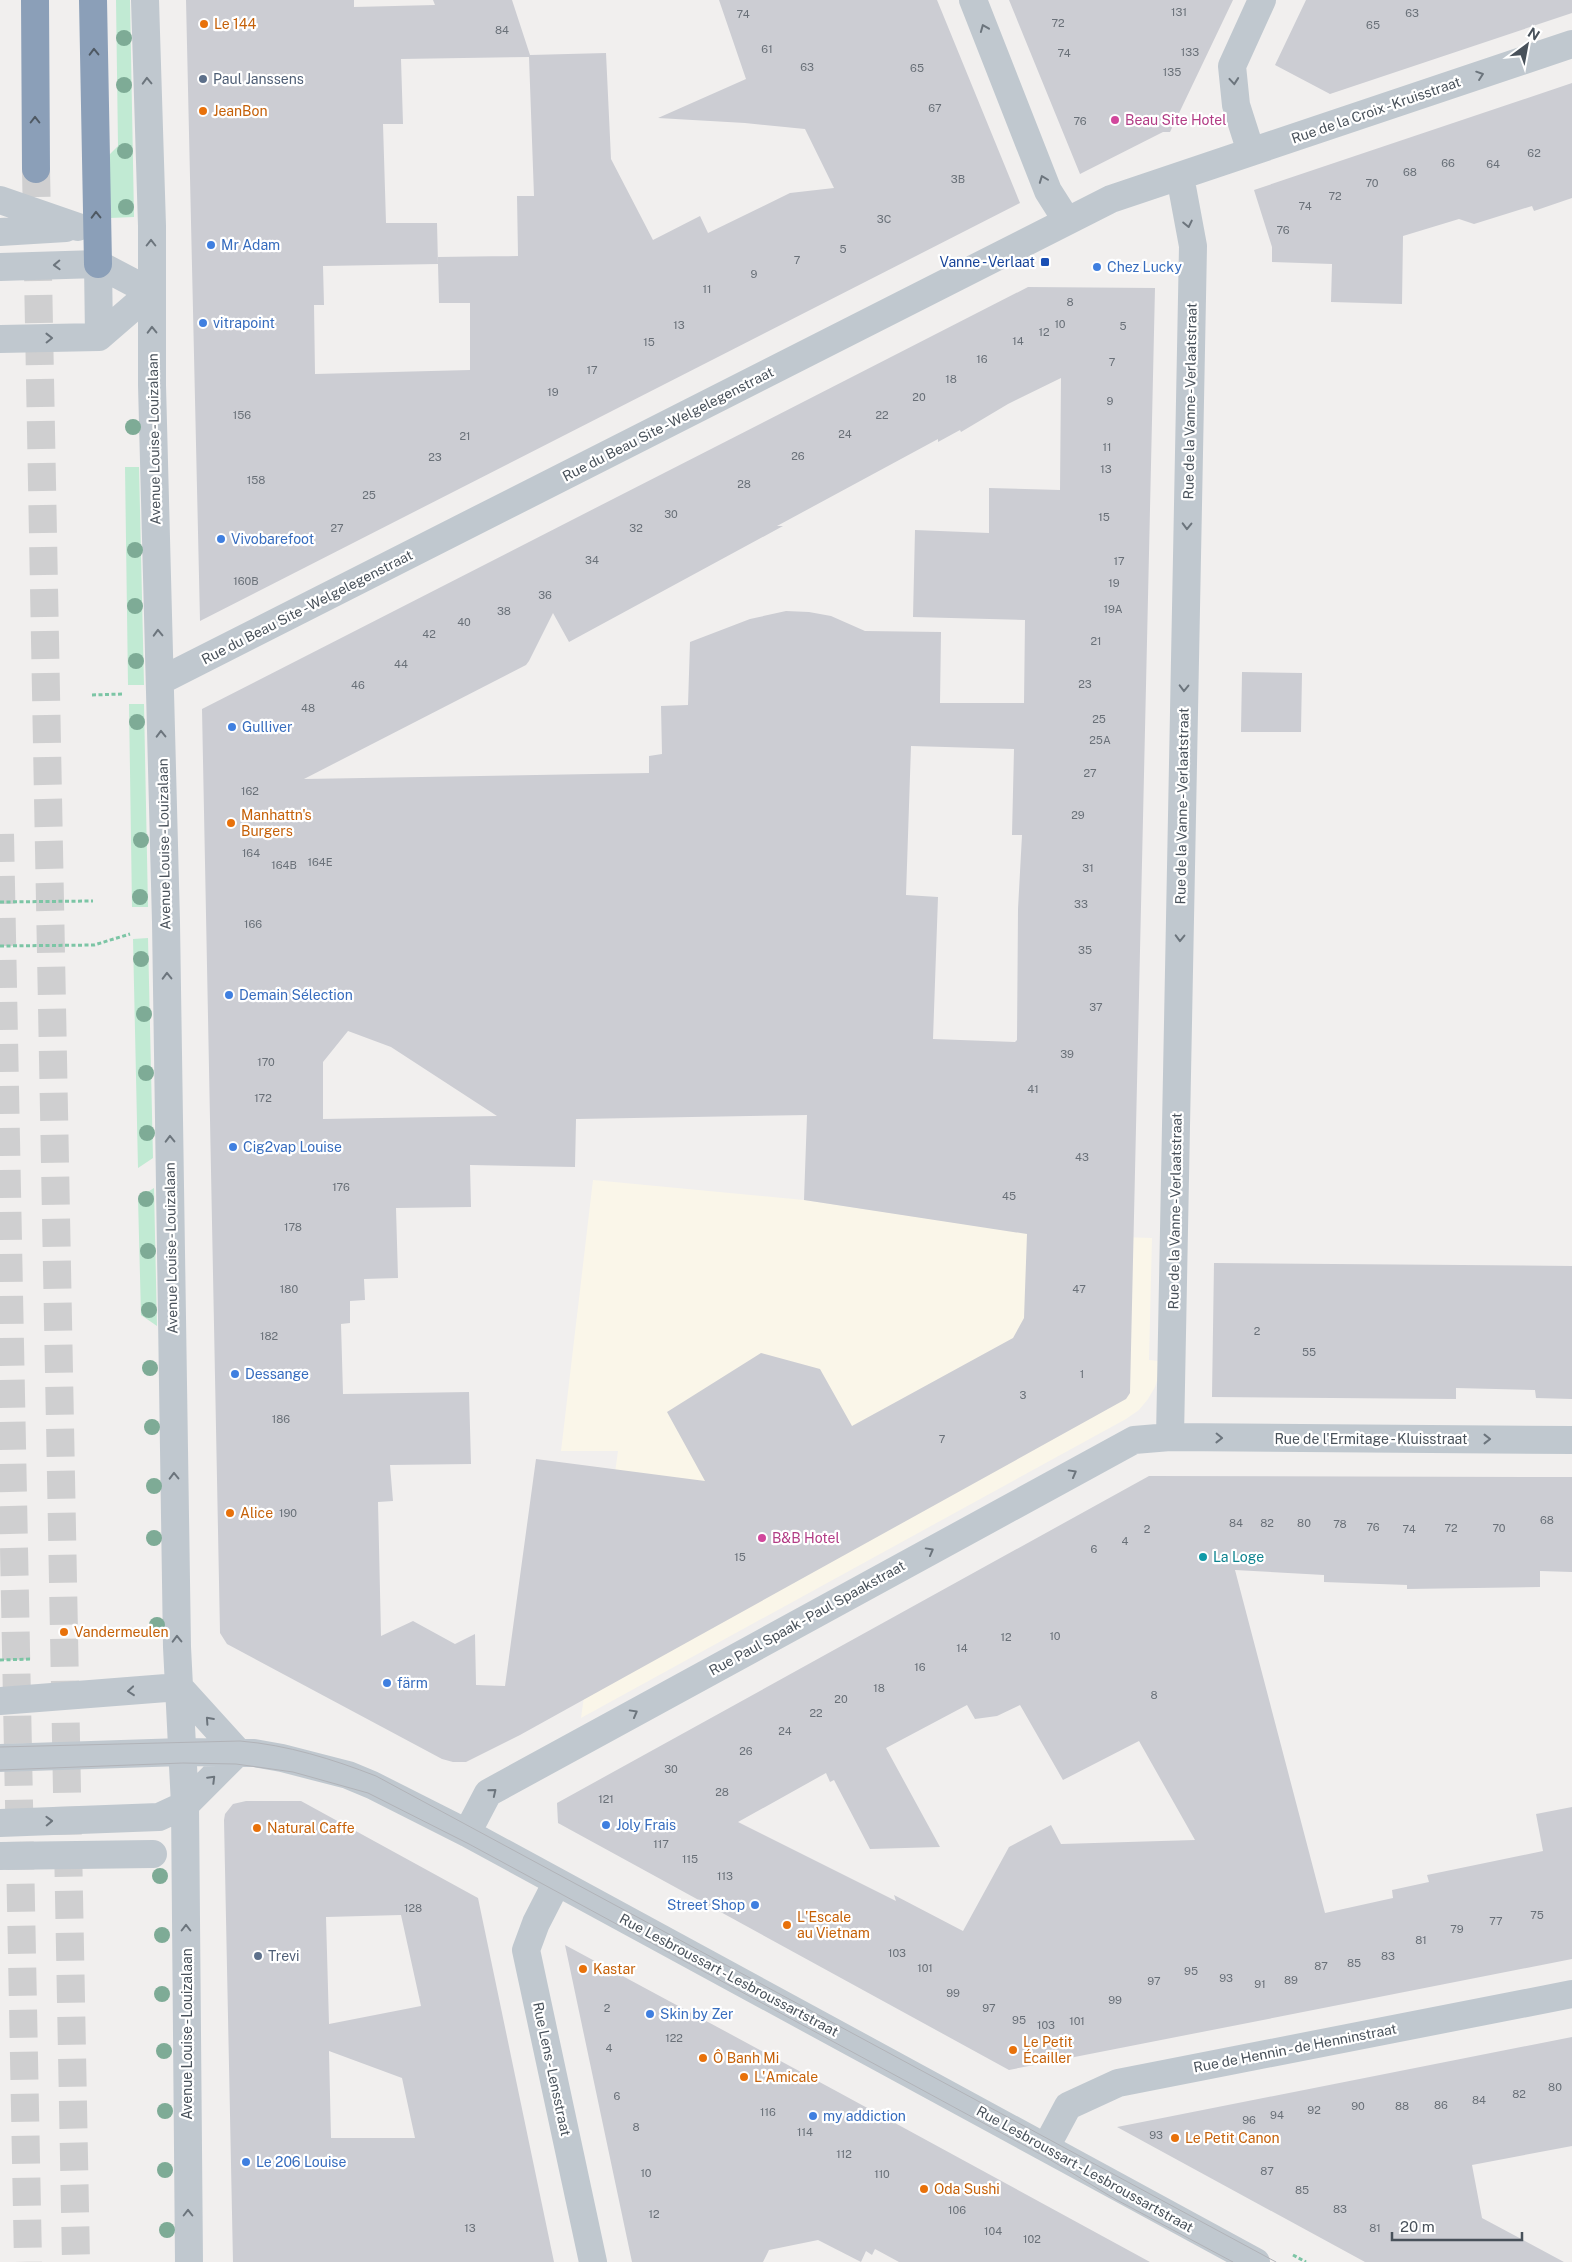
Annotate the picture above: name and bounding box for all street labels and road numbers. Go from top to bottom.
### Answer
street label: Rue de la Croix - Kruisstraat [1289,73,1463,147]
street label: Rue de la Vanne - Verlaatstraat [1180,303,1200,499]
street label: Avenue Louise - Louizalaan [145,353,163,525]
street label: Rue du Beau Site - Welgelegenstraat [560,364,776,484]
street label: Rue du Beau Site - Welgelegenstraat [199,547,415,667]
street label: Rue de la Vanne - Verlaatstraat [1172,708,1192,904]
street label: Avenue Louise - Louizalaan [155,758,173,930]
street label: Rue de la Vanne - Verlaatstraat [1165,1113,1185,1309]
street label: Avenue Louise - Louizalaan [162,1162,180,1334]
street label: Rue de l'Ermitage - Kluisstraat [1275,1431,1467,1447]
street label: Rue Paul Spaak - Paul Spaakstraat [706,1557,908,1679]
street label: Rue Lesbroussart - Lesbroussartstraat [617,1910,841,2040]
street label: Avenue Louise - Louizalaan [179,1948,195,2120]
street label: Rue Lens - Lensstraat [530,2000,574,2138]
street label: Rue de Hennin - de Henninstraat [1192,2020,1398,2076]
street label: Rue Lesbroussart - Lesbroussartstraat [974,2103,1196,2235]

